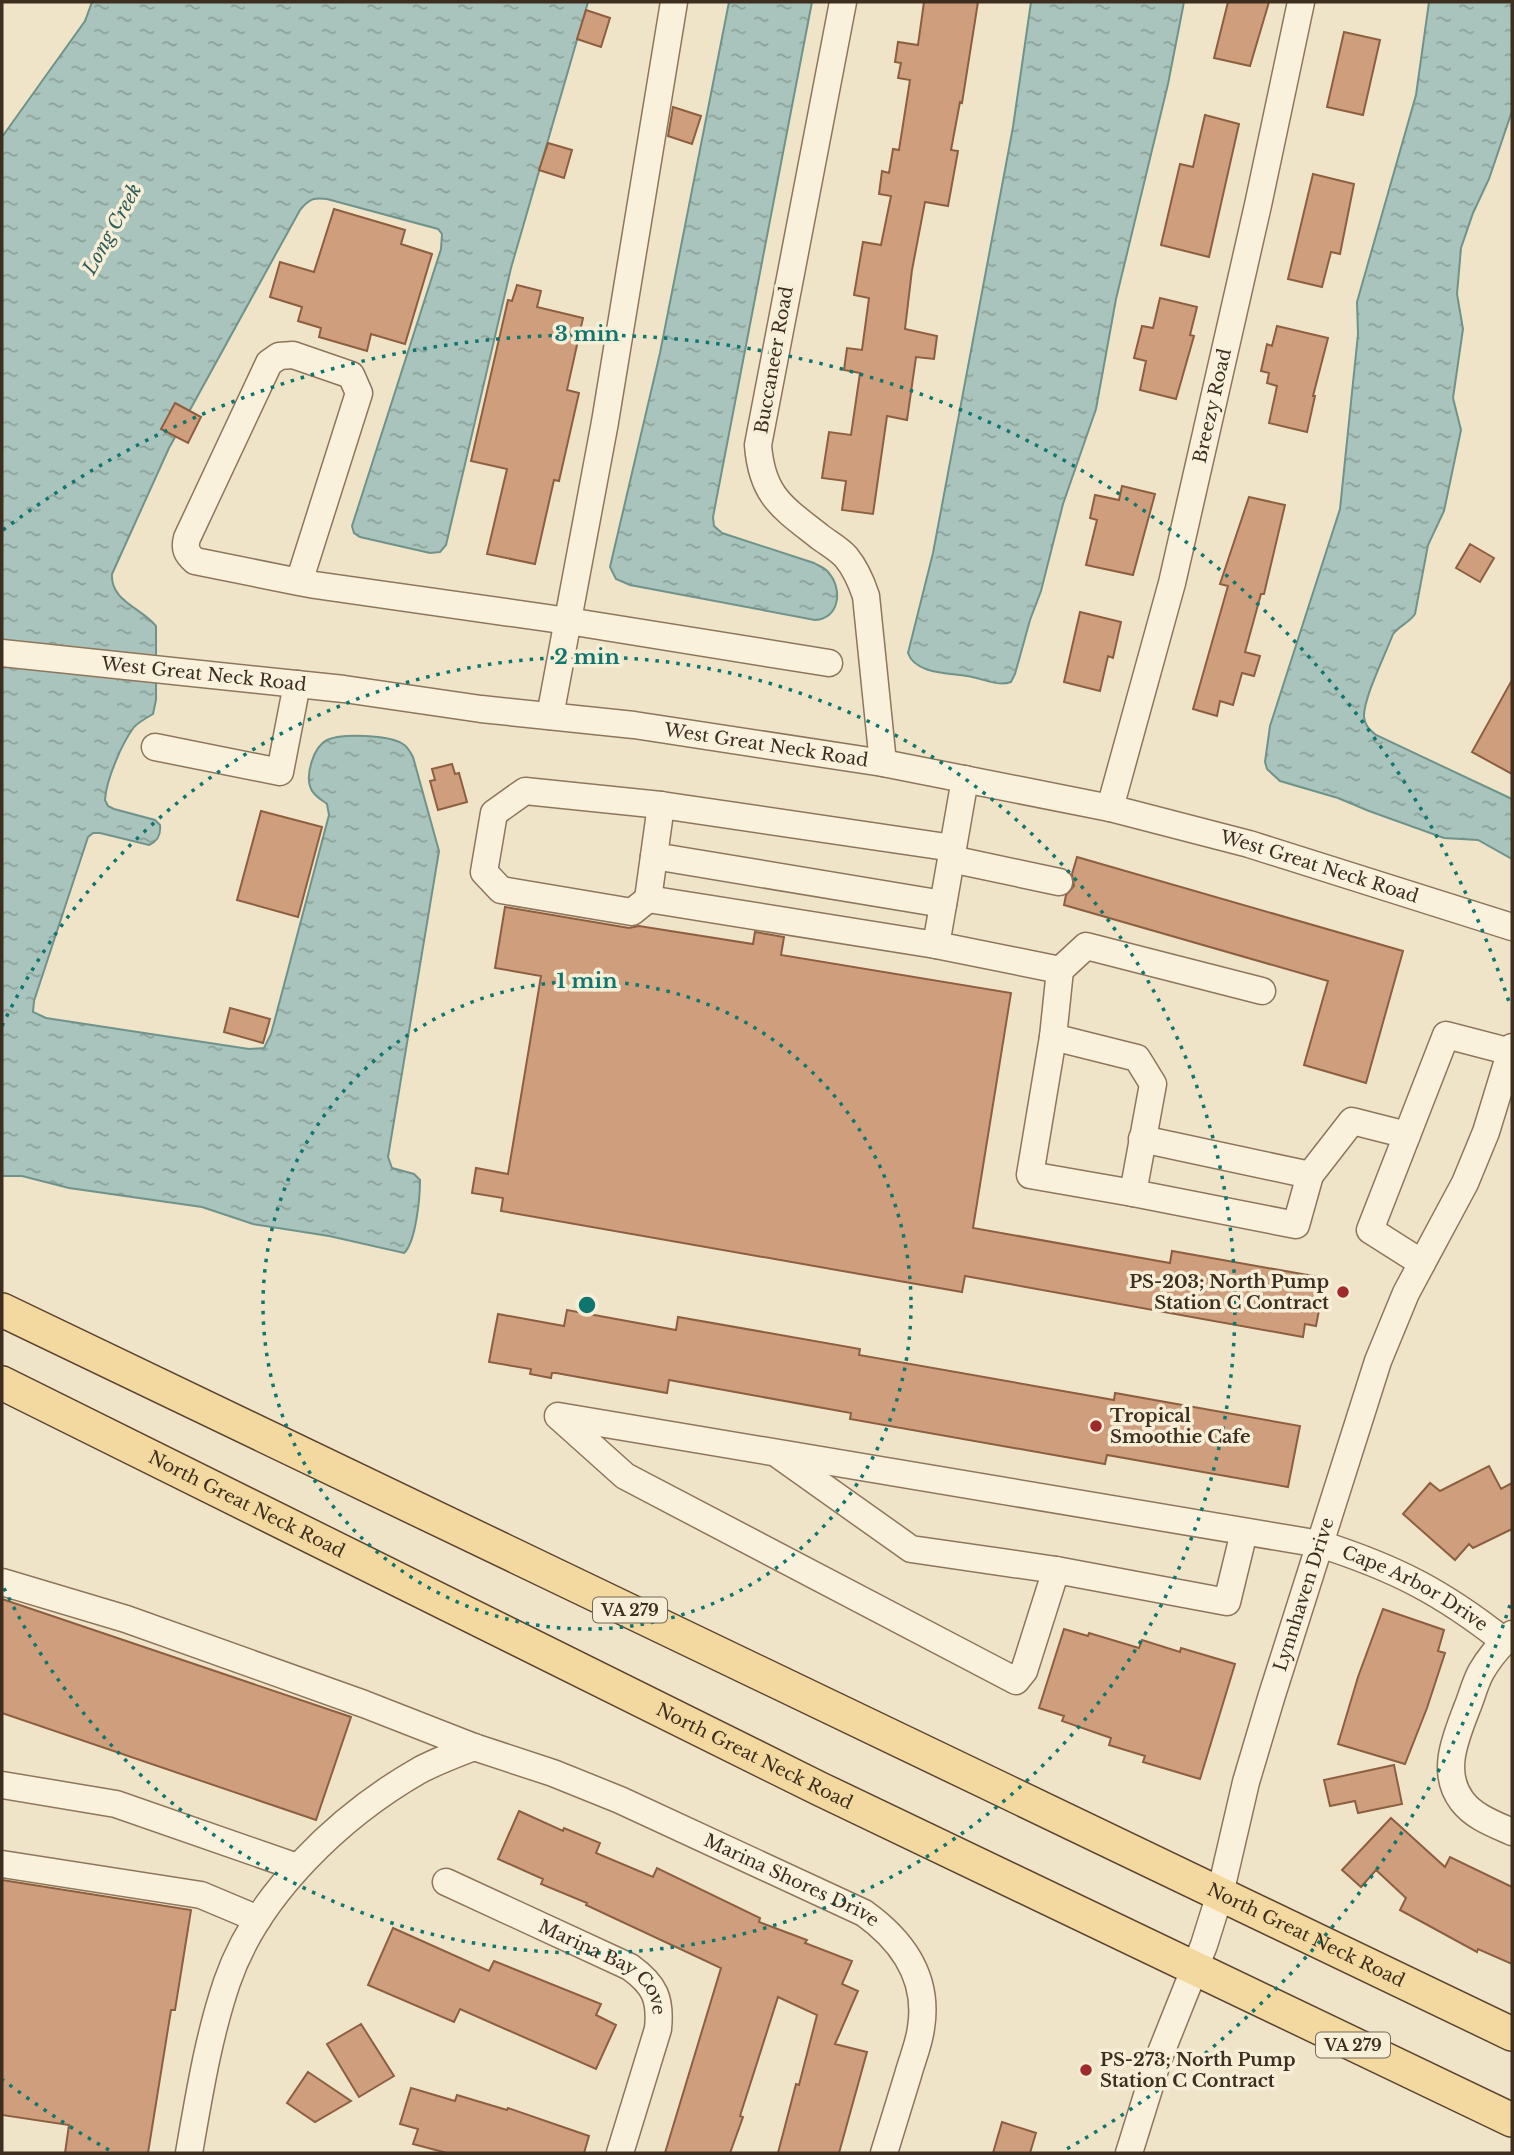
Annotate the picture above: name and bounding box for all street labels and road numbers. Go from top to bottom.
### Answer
street label: Buccaneer Road [750,285,798,435]
street label: Breezy Road [1189,346,1236,465]
street label: West Great Neck Road [99,652,308,696]
street label: West Great Neck Road [662,719,870,772]
street label: West Great Neck Road [1217,826,1421,908]
street label: North Great Neck Road [145,1446,348,1562]
street label: Lynnhaven Drive [1269,1515,1339,1674]
street label: Cape Arbor Drive [1339,1541,1492,1636]
road number: VA 279 [593,1598,667,1622]
street label: North Great Neck Road [653,1698,856,1814]
street label: Marina Shores Drive [701,1829,884,1931]
street label: North Great Neck Road [1204,1878,1408,1992]
street label: Marina Bay Cove [535,1915,670,2016]
road number: VA 279 [1316,2033,1390,2058]

